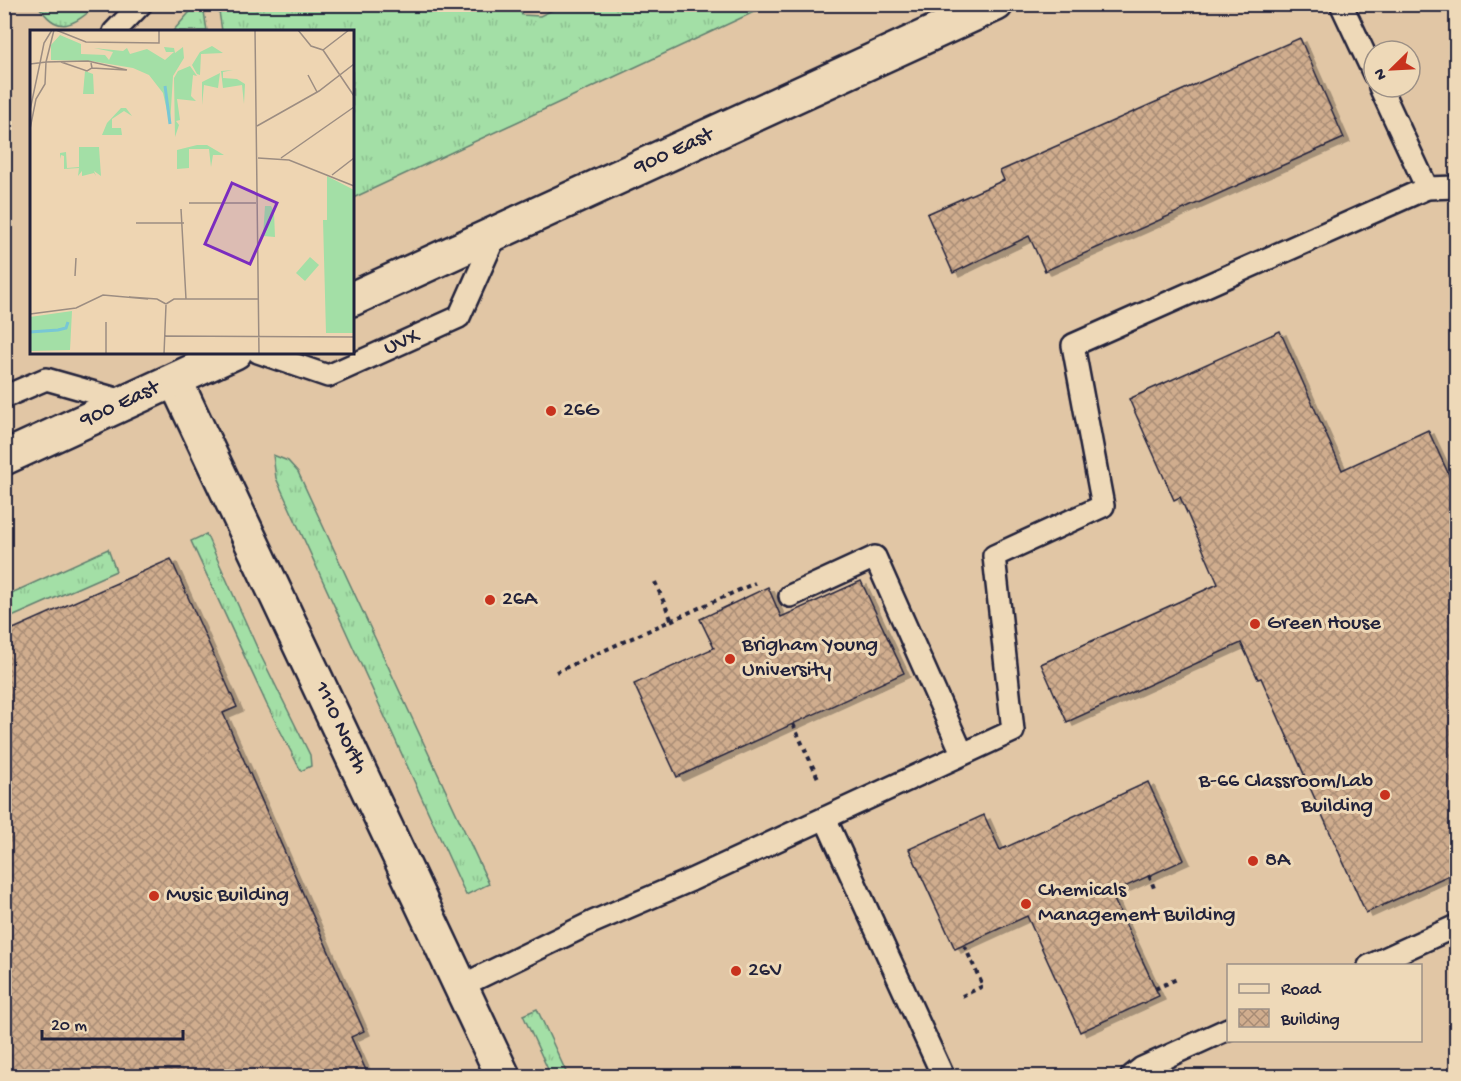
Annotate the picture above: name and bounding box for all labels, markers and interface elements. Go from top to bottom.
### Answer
inset map [30,30,354,354]
north arrow [1362,39,1422,99]
text: N [1370,65,1392,82]
street label: 900 East [629,122,719,182]
street label: UVX [380,323,425,362]
street label: 900 East [75,375,165,435]
place label: 26G [563,398,600,424]
marker: 26G [544,404,558,418]
place label: 26A [502,587,538,613]
marker: 26A [483,593,497,607]
place label: Green House [1267,611,1381,637]
marker: Green House [1248,617,1262,631]
place label: Brigham Young University [741,633,878,684]
marker: Brigham Young University [723,652,737,666]
street label: 1110 North [307,677,373,778]
place label: B-66 Classroom/Lab Building [1198,769,1373,820]
marker: B-66 Classroom/Lab Building [1378,788,1392,802]
place label: 8A [1265,848,1291,874]
marker: 8A [1246,854,1260,868]
place label: Chemicals Management Building [1038,878,1235,929]
place label: Music Building [166,883,289,909]
marker: Music Building [147,889,161,903]
marker: Chemicals Management Building [1019,897,1033,911]
place label: 26V [748,958,782,984]
marker: 26V [729,964,743,978]
legend [1227,964,1422,1042]
text: Road [1281,980,1322,1001]
scale bar [42,1003,183,1041]
text: Building [1280,1010,1340,1031]
text: 20 m [51,1016,87,1037]

